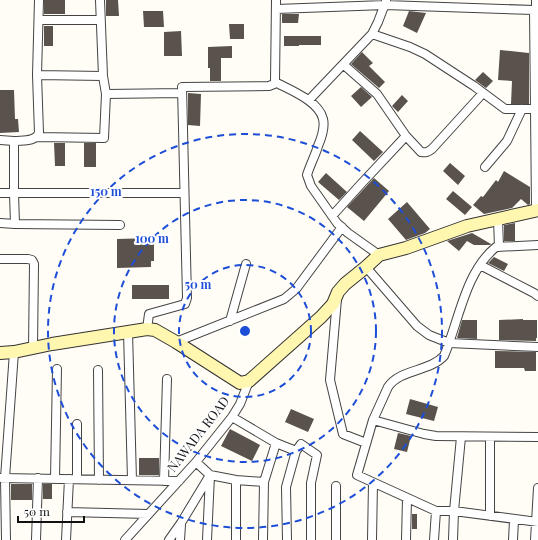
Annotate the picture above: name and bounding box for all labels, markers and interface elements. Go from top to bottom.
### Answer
text: 150 m [90,183,122,199]
text: 100 m [135,230,169,246]
text: 50 m [185,276,212,292]
centre of rings [238,324,252,338]
street label: NAWADA ROAD [163,392,232,475]
scale bar [18,498,84,524]
text: 50 m [24,503,50,519]

